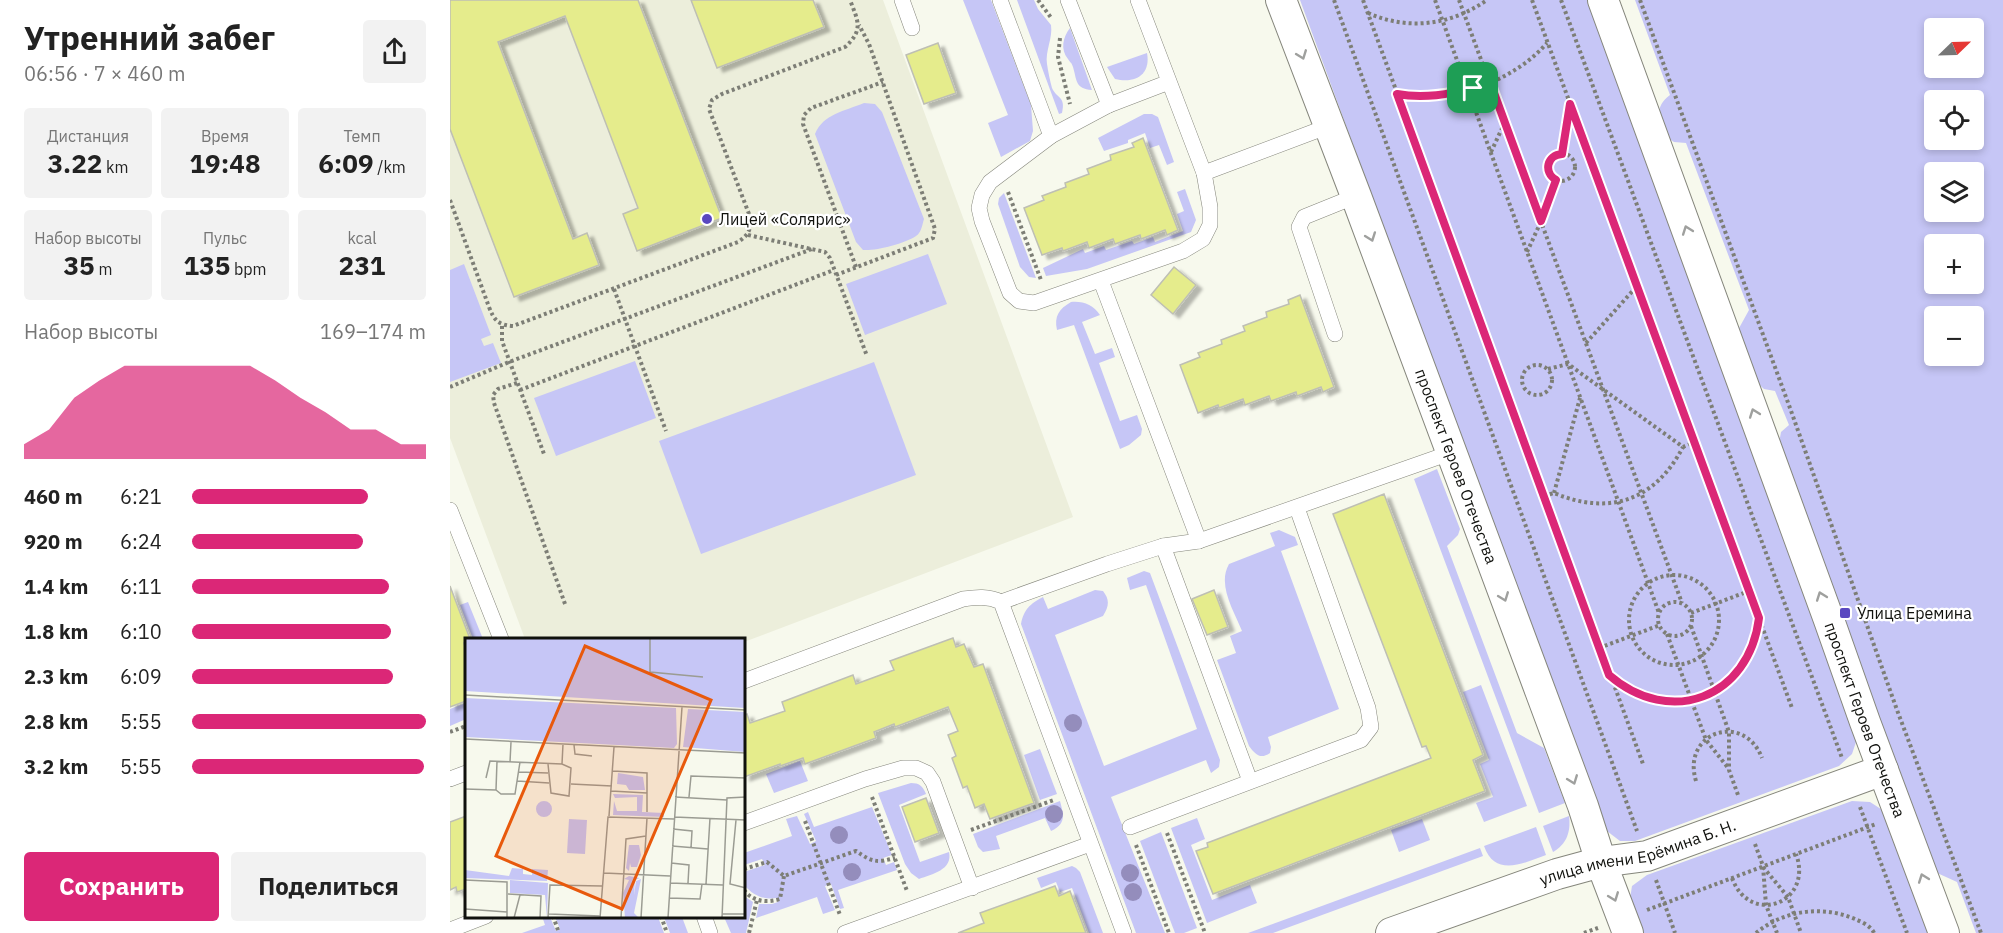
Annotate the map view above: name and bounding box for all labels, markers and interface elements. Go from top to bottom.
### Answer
text: Утренний забег [24,16,275,59]
north arrow [1924,18,1984,78]
map controls [1924,18,1984,366]
button: share [363,20,426,83]
one-way arrow [1295,48,1307,59]
text: 06:56 · 7 × 460 m [24,60,185,87]
pin [1447,62,1498,113]
icon: arrive [1456,71,1489,104]
button: locate [1924,90,1984,150]
text: Дистанция [47,126,129,146]
text: Время [201,126,249,146]
text: Темп [343,126,381,146]
text: 3.22 [47,146,102,180]
text: 19:48 [190,146,260,180]
text: 6:09 [318,146,374,180]
text: km [102,157,129,177]
text: /km [374,157,406,177]
button: layers [1924,162,1984,222]
place label: Лицей «Солярис» [719,209,851,229]
marker: Лицей «Солярис» [700,212,714,226]
one-way arrow [1681,225,1694,236]
text: Набор высоты [34,228,142,248]
text: Пульс [203,228,247,248]
text: kcal [347,228,377,248]
one-way arrow [1364,231,1376,242]
button: + [1924,234,1984,294]
text: 35 [64,248,95,282]
text: 135 [183,248,230,282]
text: 231 [339,248,385,282]
text: m [95,259,112,279]
text: bpm [230,259,267,279]
button: − [1924,306,1984,366]
text: Набор высоты [24,318,158,345]
text: 169–174 m [320,318,426,345]
street label: проспект Героев Отечества [1411,366,1502,567]
one-way arrow [1748,408,1761,419]
text: 460 m [24,483,83,510]
text: 6:21 [120,483,162,510]
text: 920 m [24,528,83,555]
text: 6:24 [120,528,162,555]
text: 1.4 km [24,573,88,600]
text: 6:11 [120,573,162,600]
one-way arrow [1497,591,1510,602]
one-way arrow [1815,591,1828,602]
place label: Улица Еремина [1857,603,1972,623]
marker: Улица Еремина [1838,606,1852,620]
text: 1.8 km [24,618,88,645]
text: 6:10 [120,618,162,645]
street label: проспект Героев Отечества [1821,619,1910,821]
inset map [465,638,746,918]
text: 2.3 km [24,663,88,690]
text: 6:09 [120,663,162,690]
text: 2.8 km [24,708,88,735]
text: 5:55 [120,708,162,735]
text: 3.2 km [24,753,88,780]
text: 5:55 [120,753,162,780]
one-way arrow [1565,774,1578,785]
street label: улица имени Ерёмина Б. Н. [1537,815,1738,889]
button: Сохранить [24,852,219,921]
button: Поделиться [231,852,426,921]
one-way arrow [1918,873,1931,884]
one-way arrow [1607,892,1620,902]

